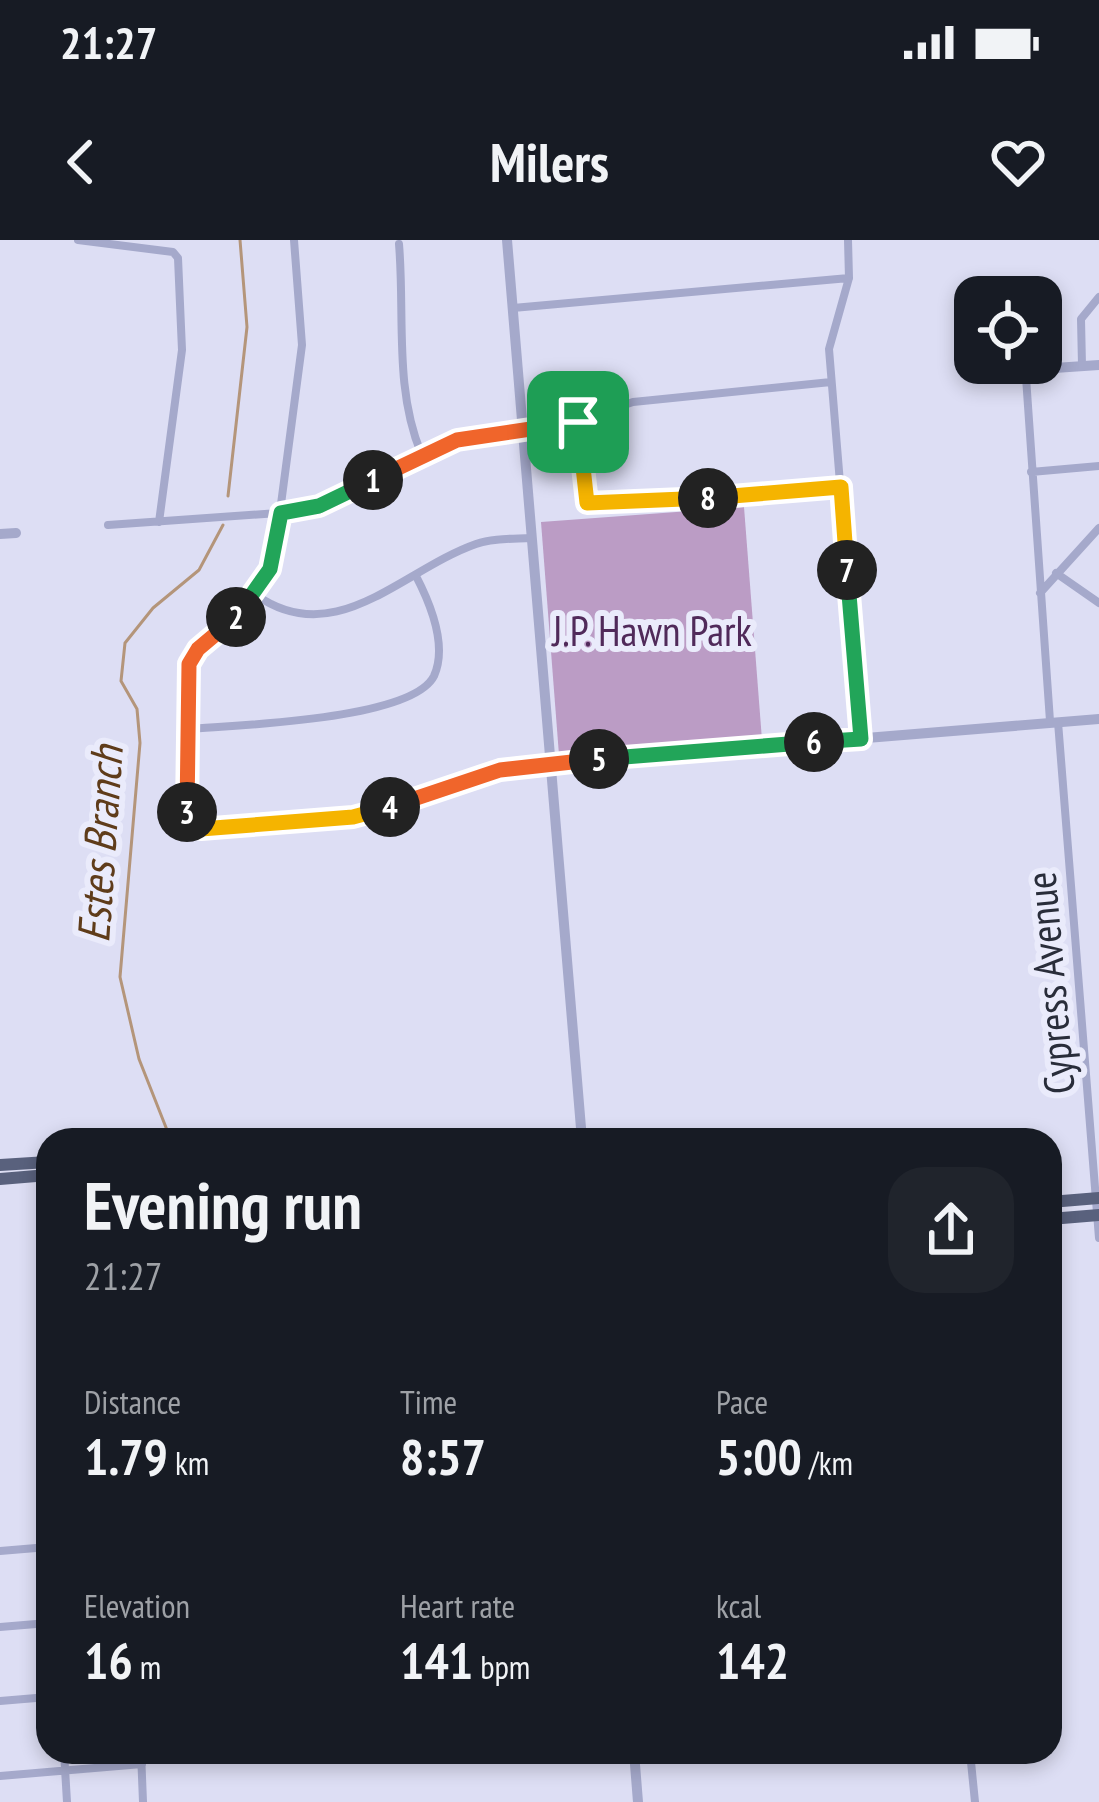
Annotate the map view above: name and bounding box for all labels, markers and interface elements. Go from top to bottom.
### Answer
text: 21:27 [60,13,157,71]
text: Milers [490,127,609,197]
icon: back [48,129,114,195]
icon: heart [985,129,1051,195]
map controls [954,276,1062,384]
button: locate [954,276,1062,384]
pin [527,371,629,473]
icon: arrive [545,389,611,455]
pin: 1 [343,450,403,510]
text: 1 [365,458,381,501]
pin: 8 [678,468,738,528]
text: 8 [700,476,716,519]
pin: 7 [817,540,877,600]
text: 7 [839,548,855,591]
pin: 2 [206,587,266,647]
text: 2 [228,595,244,638]
park label: J.P. Hawn Park [550,603,752,658]
pin: 6 [784,712,844,772]
text: 6 [806,720,822,763]
pin: 5 [569,729,629,789]
text: 5 [591,737,607,780]
water label: Estes Branch [63,741,135,944]
pin: 4 [360,777,420,837]
pin: 3 [157,782,217,842]
text: 4 [382,785,398,828]
text: 3 [179,790,195,833]
street label: Cypress Avenue [1012,870,1087,1097]
text: Evening run [84,1162,362,1247]
button: share [888,1167,1014,1293]
text: 21:27 [84,1250,162,1301]
text: Distance [84,1380,181,1423]
text: Time [400,1380,457,1423]
text: Pace [716,1380,768,1423]
text: 1.79 [84,1423,168,1489]
text: 8:57 [400,1423,486,1489]
text: 5:00 [716,1423,802,1489]
text: km [168,1441,209,1484]
text: /km [802,1441,853,1484]
text: Elevation [84,1584,190,1627]
text: Heart rate [400,1584,515,1627]
text: kcal [716,1584,761,1627]
text: 16 [84,1627,133,1693]
text: 141 [400,1627,473,1693]
text: 142 [716,1627,789,1693]
text: m [133,1645,161,1688]
text: bpm [473,1645,530,1688]

